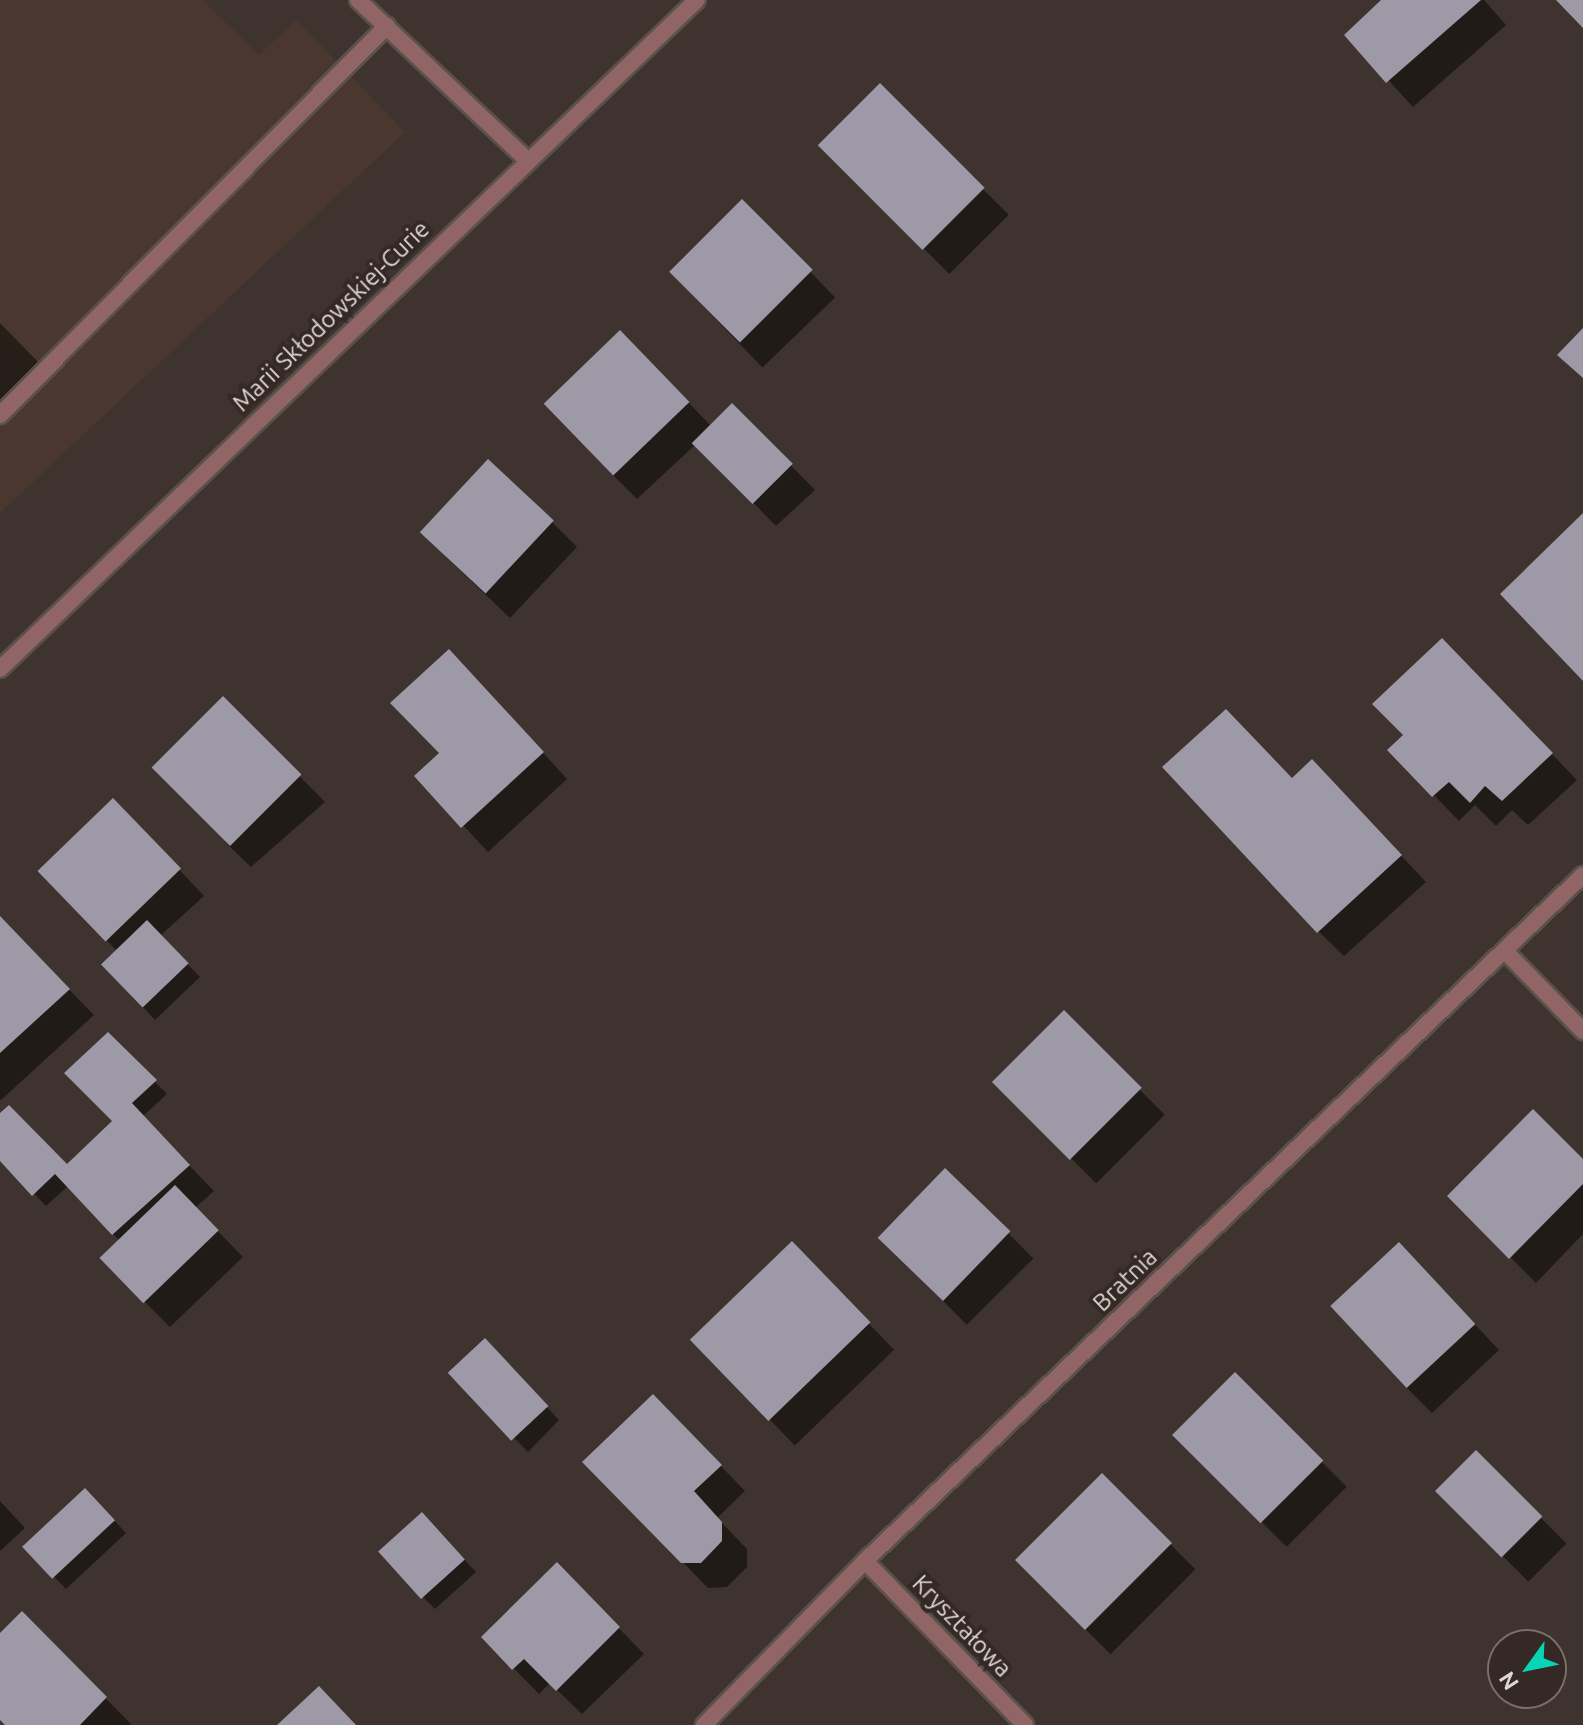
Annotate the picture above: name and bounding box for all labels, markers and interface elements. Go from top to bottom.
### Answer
street label: Marii Skłodowskiej-Curie [227,215,435,417]
street label: Bratnia [1087,1243,1163,1317]
street label: Kryształowa [906,1569,1018,1683]
north arrow [1487,1629,1567,1709]
text: N [1493,1668,1523,1695]

